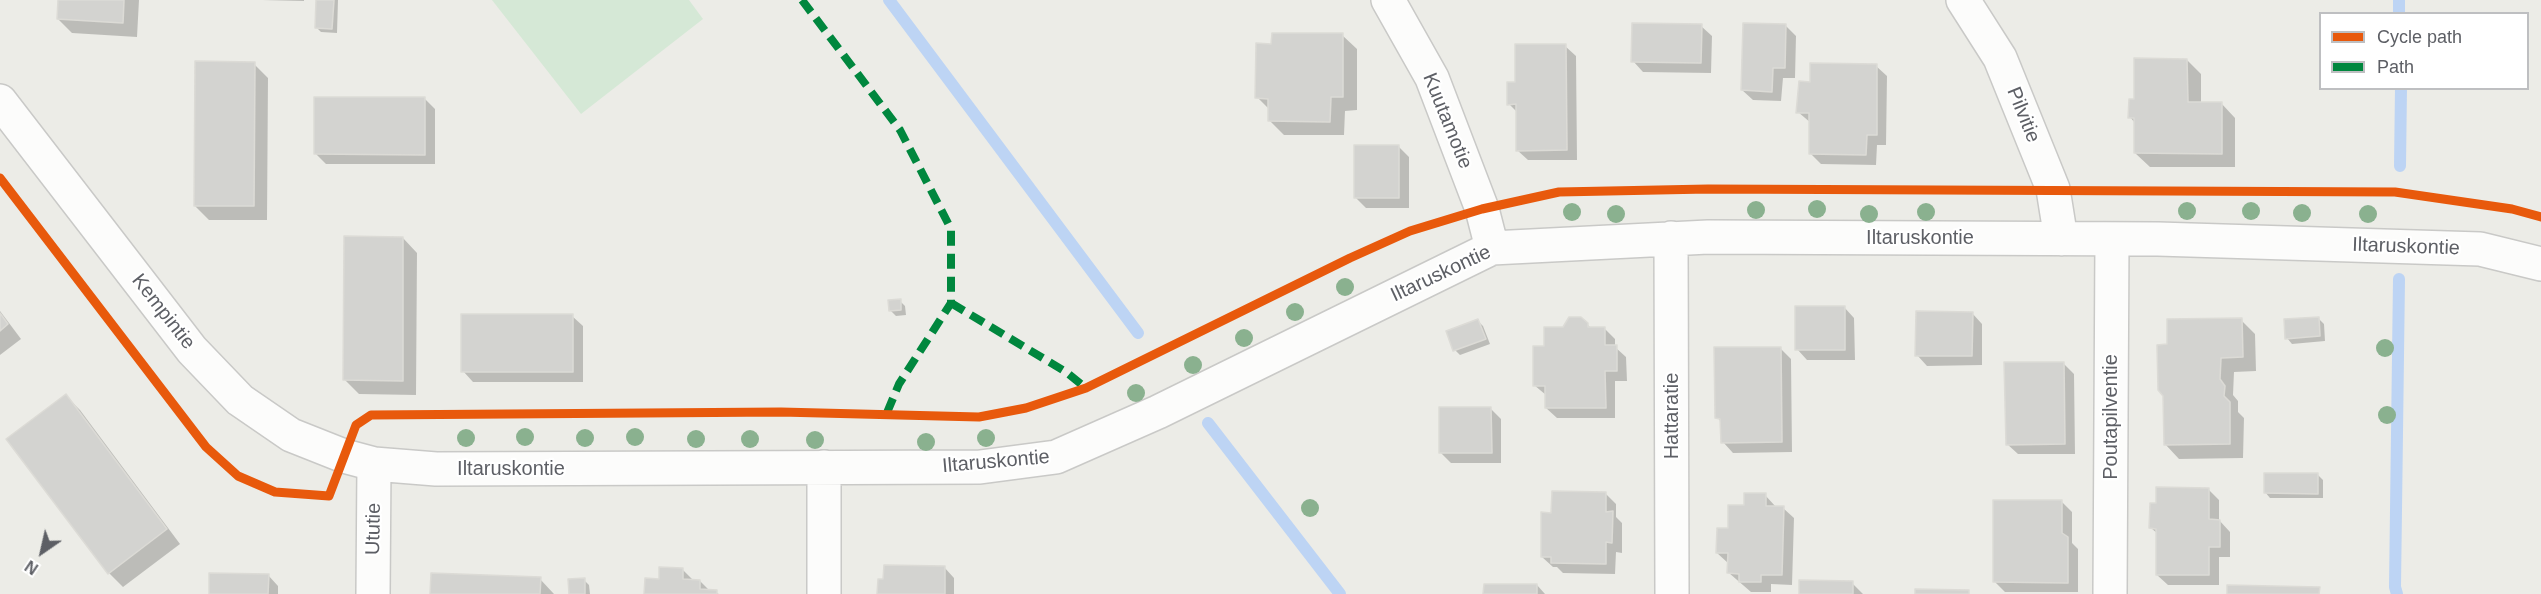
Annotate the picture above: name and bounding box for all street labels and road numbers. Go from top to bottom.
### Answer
street label: Kuutamotie [1417,70,1477,172]
street label: Pilvitie [2001,84,2045,146]
street label: Iltaruskontie [1866,226,1974,250]
street label: Iltaruskontie [2352,233,2460,261]
street label: Iltaruskontie [1387,240,1495,308]
street label: Kempintie [126,270,200,354]
street label: Poutapilventie [2099,354,2123,480]
street label: Hattaratie [1660,373,1684,459]
street label: Iltaruskontie [941,445,1051,479]
street label: Iltaruskontie [457,457,565,481]
street label: Ututie [362,503,386,555]

